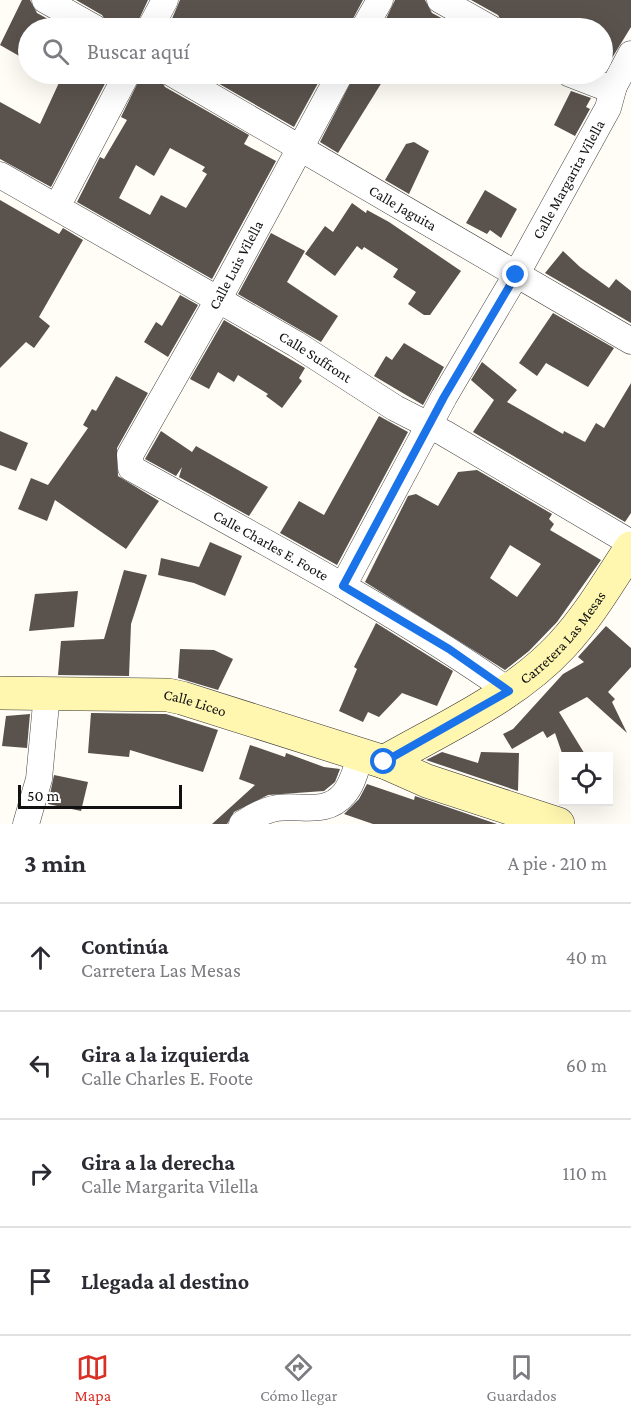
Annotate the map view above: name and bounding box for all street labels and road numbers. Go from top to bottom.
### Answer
street label: Calle Margarita Vilella [529,117,608,242]
street label: Calle Jaguita [366,182,439,234]
street label: Calle Luis Vilella [206,218,266,312]
street label: Calle Suffront [276,328,355,386]
street label: Calle Charles E. Foote [211,507,332,584]
street label: Carretera Las Mesas [517,588,609,687]
street label: Calle Liceo [162,686,228,720]

